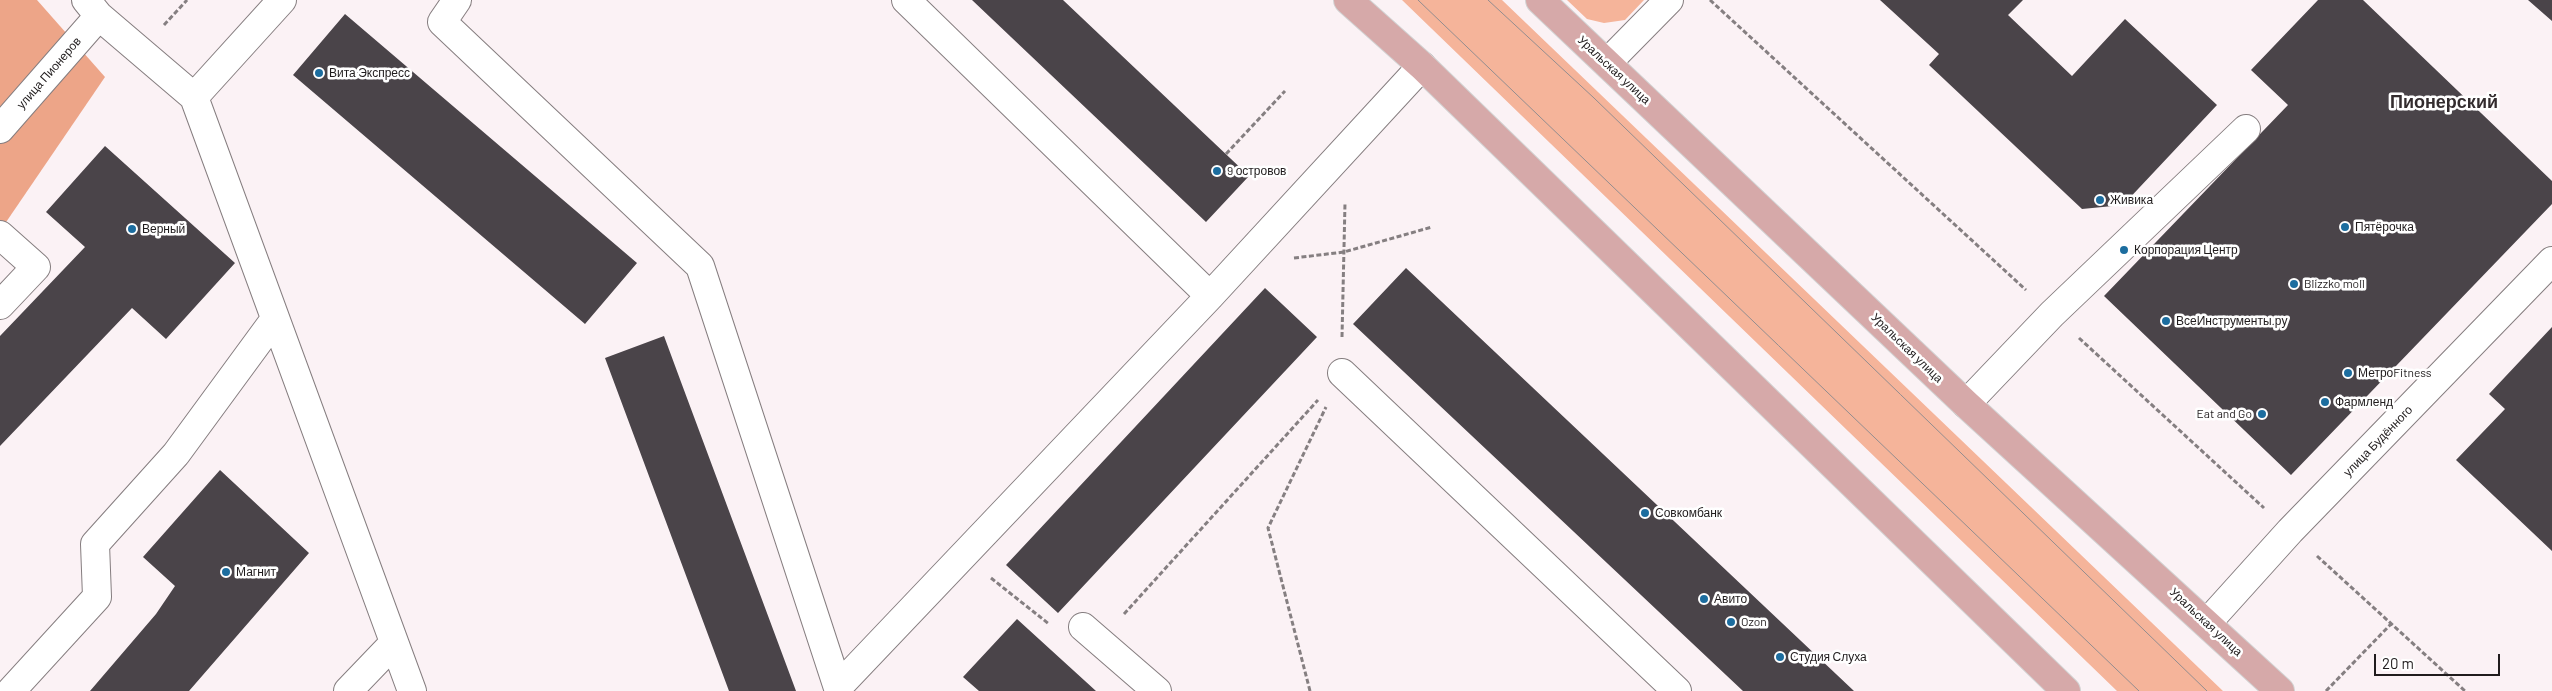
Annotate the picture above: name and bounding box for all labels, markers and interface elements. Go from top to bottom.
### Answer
street label: Уральская улица [1575,33,1653,107]
street label: улица Пионеров [14,34,84,112]
place label: Вита Экспресс [329,66,410,80]
marker: Вита Экспресс [313,67,325,79]
district label: Пионерский [2390,91,2498,113]
place label: 9 островов [1227,164,1286,178]
marker: 9 островов [1211,165,1223,177]
place label: Живика [2110,193,2153,207]
marker: Живика [2094,194,2106,206]
place label: Пятёрочка [2355,220,2414,234]
marker: Пятёрочка [2339,221,2351,233]
place label: Верный [142,222,185,236]
marker: Верный [126,223,138,235]
place label: Корпорация Центр [2134,243,2238,257]
marker: Корпорация Центр [2118,244,2130,256]
place label: Blizzko moll [2304,277,2365,291]
marker: Blizzko moll [2288,278,2300,290]
street label: Уральская улица [1868,310,1946,386]
place label: ВсеИнструменты.ру [2176,314,2287,328]
marker: ВсеИнструменты.ру [2160,315,2172,327]
place label: МетроFitness [2358,366,2432,380]
marker: МетроFitness [2342,367,2354,379]
place label: Фармленд [2335,395,2393,409]
marker: Фармленд [2319,396,2331,408]
street label: улица Будённого [2341,403,2415,479]
place label: Eat and Go [2197,407,2252,421]
marker: Eat and Go [2256,408,2268,420]
place label: Совкомбанк [1655,506,1722,520]
marker: Совкомбанк [1639,507,1651,519]
place label: Магнит [236,565,276,579]
marker: Магнит [220,566,232,578]
street label: Уральская улица [2167,585,2245,659]
place label: Авито [1714,592,1747,606]
marker: Авито [1698,593,1710,605]
place label: Ozon [1741,615,1767,629]
marker: Ozon [1725,616,1737,628]
scale bar [2377,644,2503,676]
place label: Студия Слуха [1790,650,1867,664]
marker: Студия Слуха [1774,651,1786,663]
text: 20 m [2382,654,2414,672]

